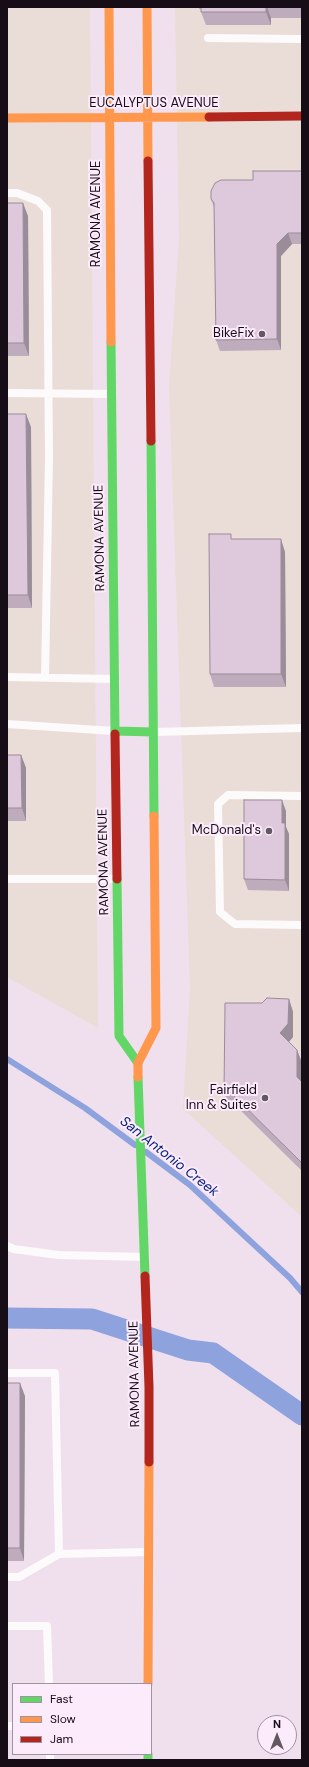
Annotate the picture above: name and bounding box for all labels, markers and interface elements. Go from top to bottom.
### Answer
street label: EUCALYPTUS AVENUE [89,96,219,112]
street label: RAMONA AVENUE [89,161,105,267]
place label: BikeFix [213,326,254,342]
marker: BikeFix [257,329,267,339]
street label: RAMONA AVENUE [91,485,109,591]
street label: RAMONA AVENUE [95,809,113,915]
place label: McDonald's [192,823,261,839]
marker: McDonald's [264,826,274,836]
place label: Fairfield Inn & Suites [186,1083,257,1114]
marker: Fairfield Inn & Suites [260,1093,270,1103]
water label: San Antonio Creek [116,1113,222,1201]
street label: RAMONA AVENUE [126,1321,144,1427]
legend [12,1683,152,1755]
text: Fast [50,1691,73,1707]
text: Slow [50,1711,76,1727]
north arrow [257,1715,297,1755]
text: N [273,1717,281,1731]
text: Jam [50,1731,73,1747]

